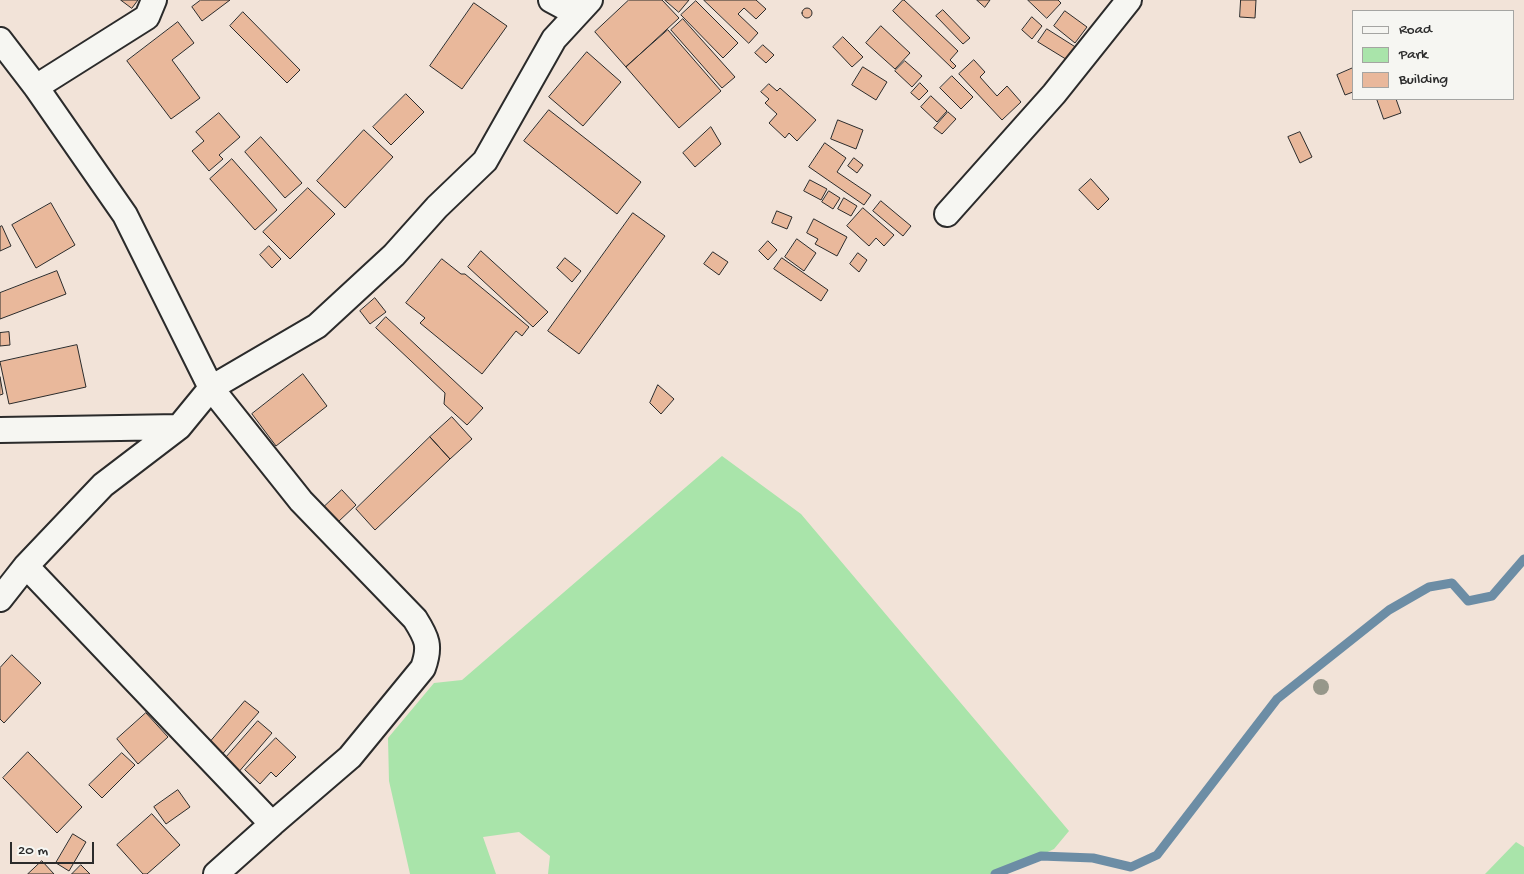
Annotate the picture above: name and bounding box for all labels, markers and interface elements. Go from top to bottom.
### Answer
legend [1352,10,1514,100]
text: Road [1399,21,1432,39]
text: Park [1399,46,1428,64]
text: Building [1399,71,1448,89]
scale bar [12,832,96,864]
text: 20 m [18,842,48,860]

